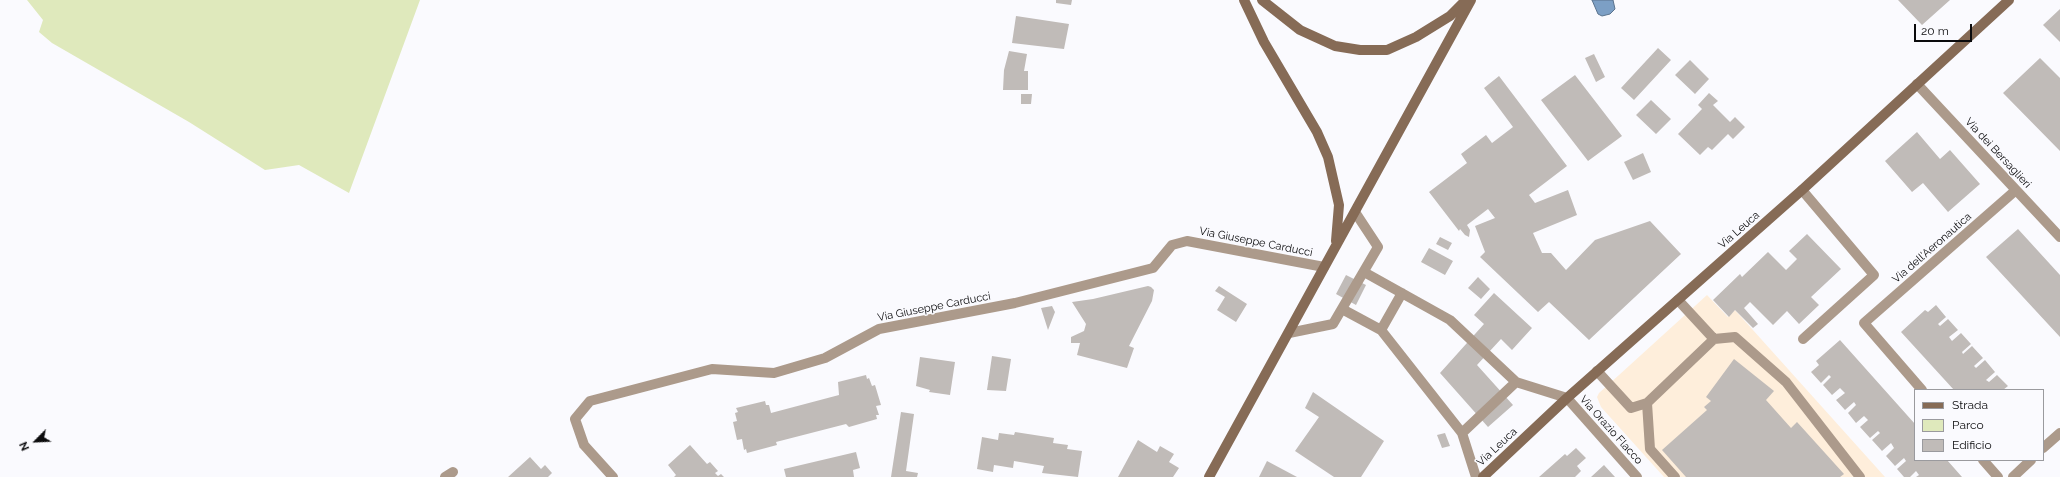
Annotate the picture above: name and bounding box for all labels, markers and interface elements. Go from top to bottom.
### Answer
scale bar [1916,16,1974,42]
text: 20 m [1921,24,1949,38]
street label: Via dei Bersaglieri [1962,115,2034,191]
street label: Via Leuca [1716,209,1762,251]
street label: Via dell'Aeronautica [1890,210,1974,286]
street label: Via Giuseppe Carducci [1198,225,1314,259]
street label: Via Giuseppe Carducci [876,290,992,324]
legend [1914,389,2044,461]
street label: Via Orazio Flacco [1577,393,1645,467]
text: Strada [1952,398,1988,412]
text: Parco [1952,418,1984,432]
north arrow [16,421,56,461]
street label: Via Leuca [1474,425,1520,469]
text: Edificio [1952,438,1992,452]
text: N [17,440,32,453]

